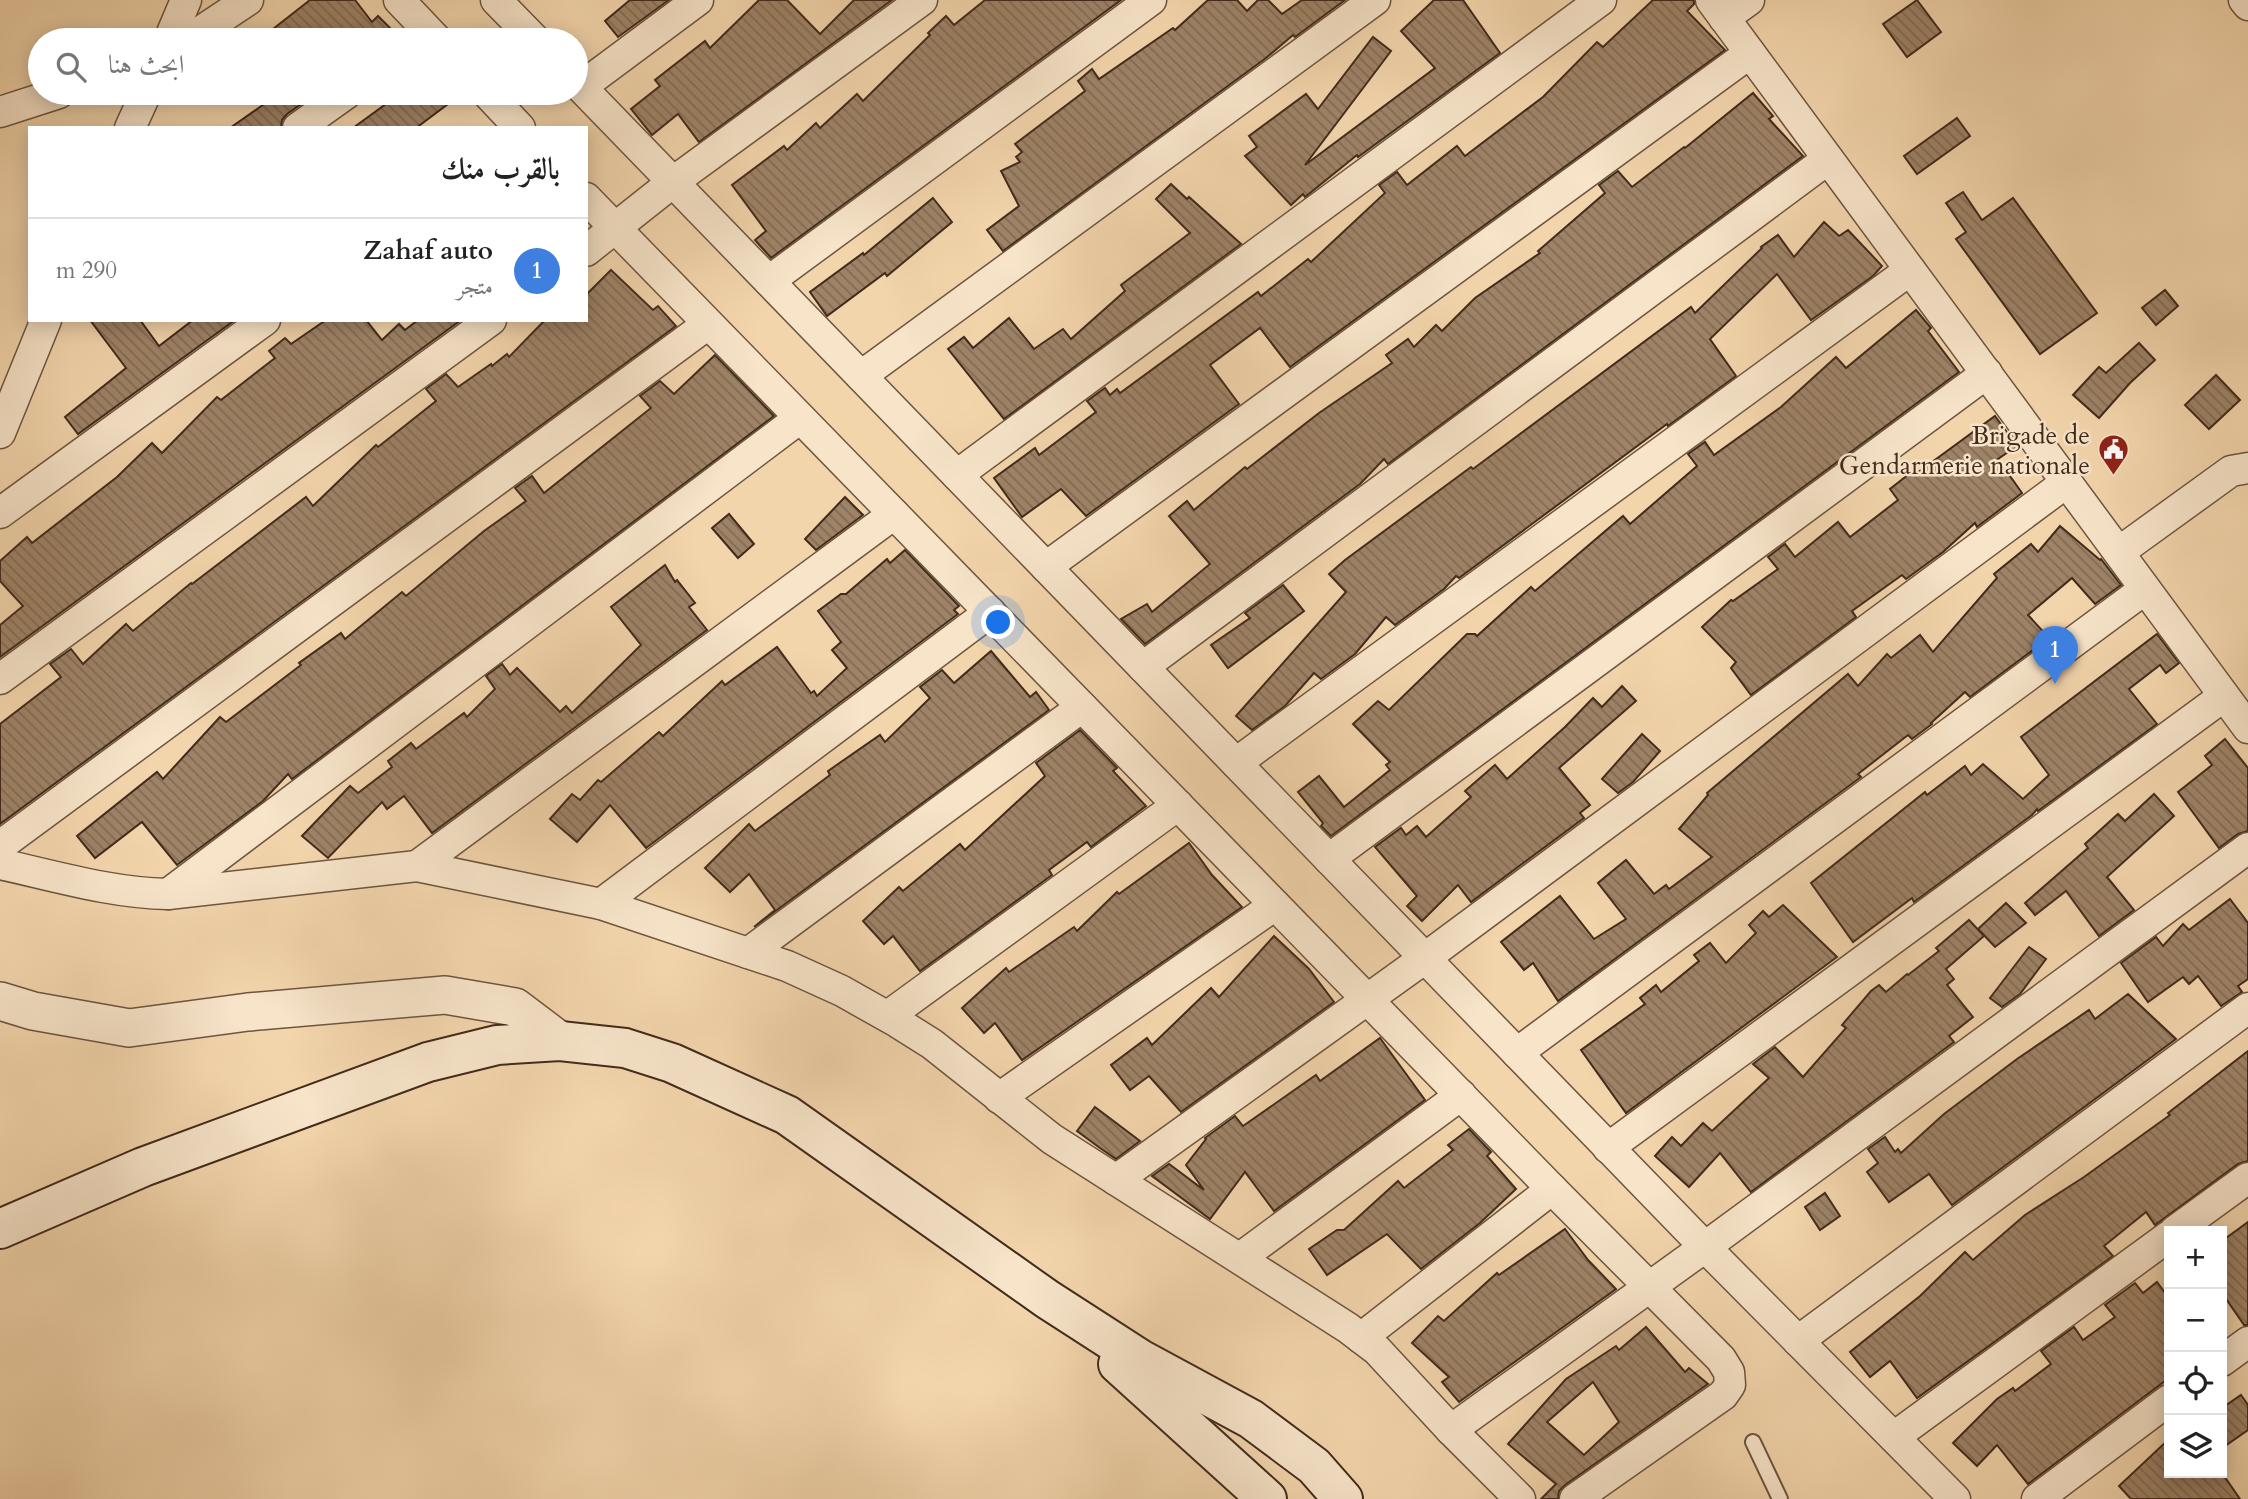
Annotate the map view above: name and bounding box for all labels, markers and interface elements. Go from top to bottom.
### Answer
search box [28,28,588,105]
text: ابحث هنا [108,47,184,82]
icon: search [52,48,90,86]
text: بالقرب منك [441,149,560,190]
text: Zahaf auto [363,233,493,268]
text: 290 m [56,255,117,286]
text: 1 [531,255,543,286]
text: متجر [457,271,493,302]
place label: Brigade de Gendarmerie nationale [1839,418,2090,483]
public building icon: Brigade de Gendarmerie nationale [2096,433,2130,477]
your location [981,605,1015,639]
pin: 1 [2032,626,2078,684]
map controls [2164,1226,2227,1478]
button: + [2164,1226,2227,1289]
button: − [2164,1289,2227,1352]
button: locate [2164,1352,2227,1415]
button: layers [2164,1415,2227,1478]

